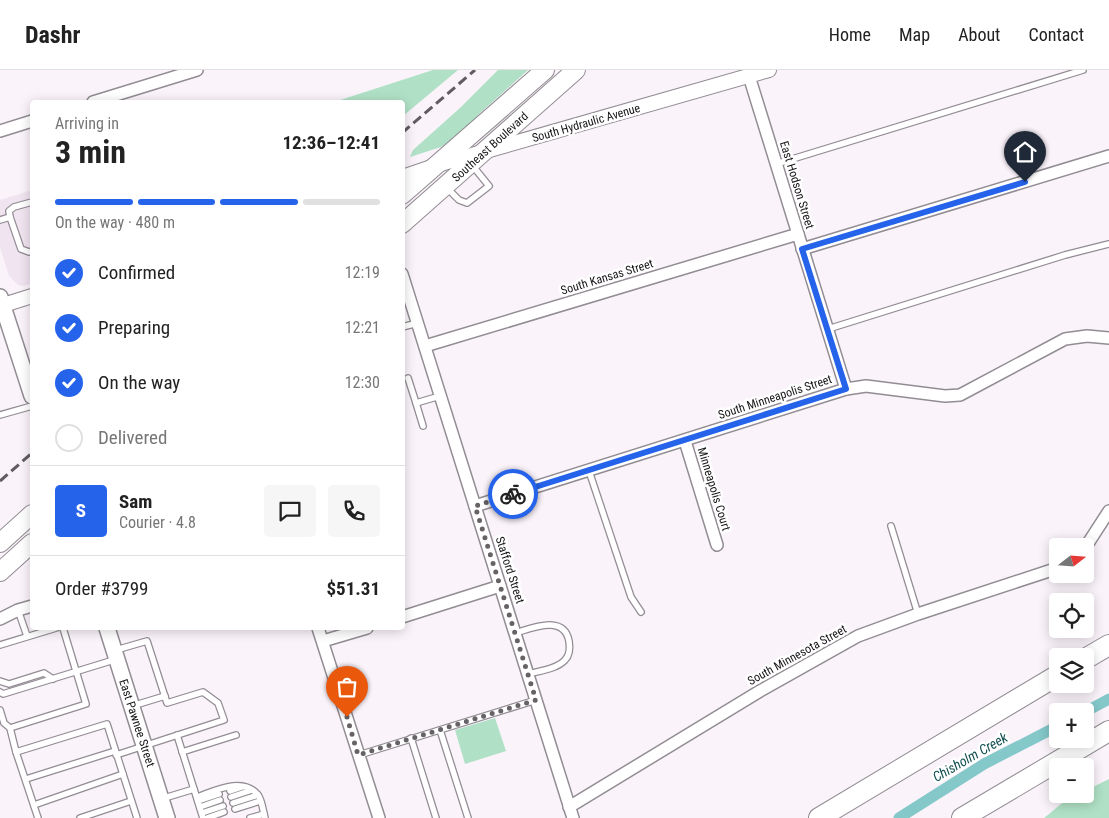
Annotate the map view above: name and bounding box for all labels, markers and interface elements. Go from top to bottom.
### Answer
text: Dashr [25,21,81,49]
text: Home [829,24,871,45]
text: Map [899,24,930,45]
text: About [958,24,1000,45]
text: Contact [1028,24,1084,45]
street label: South Hydraulic Avenue [530,101,642,145]
street label: Southeast Boulevard [449,109,531,185]
text: Arriving in [55,114,119,133]
text: 12:36–12:41 [282,131,380,154]
pin [1004,131,1046,182]
text: 3 min [55,133,126,171]
icon: home [1011,138,1039,166]
street label: East Hodson Street [777,139,817,231]
text: On the way · 480 m [55,213,175,232]
street label: South Kansas Street [559,256,655,298]
icon: check [55,259,83,287]
text: Confirmed [98,261,175,284]
text: 12:19 [345,263,380,282]
icon: check [55,314,83,342]
text: Preparing [98,316,170,339]
text: 12:21 [345,318,380,337]
icon: check [55,369,83,397]
text: On the way [98,371,180,394]
street label: South Minneapolis Street [716,372,834,422]
text: 12:30 [345,373,380,392]
text: Delivered [98,426,167,449]
street label: Minneapolis Court [695,446,733,533]
courier [488,469,538,519]
icon: bike [499,480,527,508]
button: chat [264,485,316,537]
button: phone [328,485,380,537]
text: Sam [119,490,152,513]
text: S [76,499,86,522]
text: Courier · 4.8 [119,513,196,532]
street label: Stafford Street [493,535,528,606]
north arrow [1049,538,1094,582]
map controls [1049,538,1094,803]
text: Order #3799 [55,577,148,600]
text: $51.31 [326,577,380,600]
button: locate [1049,593,1094,638]
street label: South Minnesota Street [745,622,849,688]
button: layers [1049,648,1094,693]
pin [326,666,368,717]
icon: bag [333,673,361,701]
street label: East Pawnee Street [116,677,158,769]
button: + [1049,703,1094,748]
water label: Chisholm Creek [930,729,1011,785]
button: − [1049,758,1094,803]

